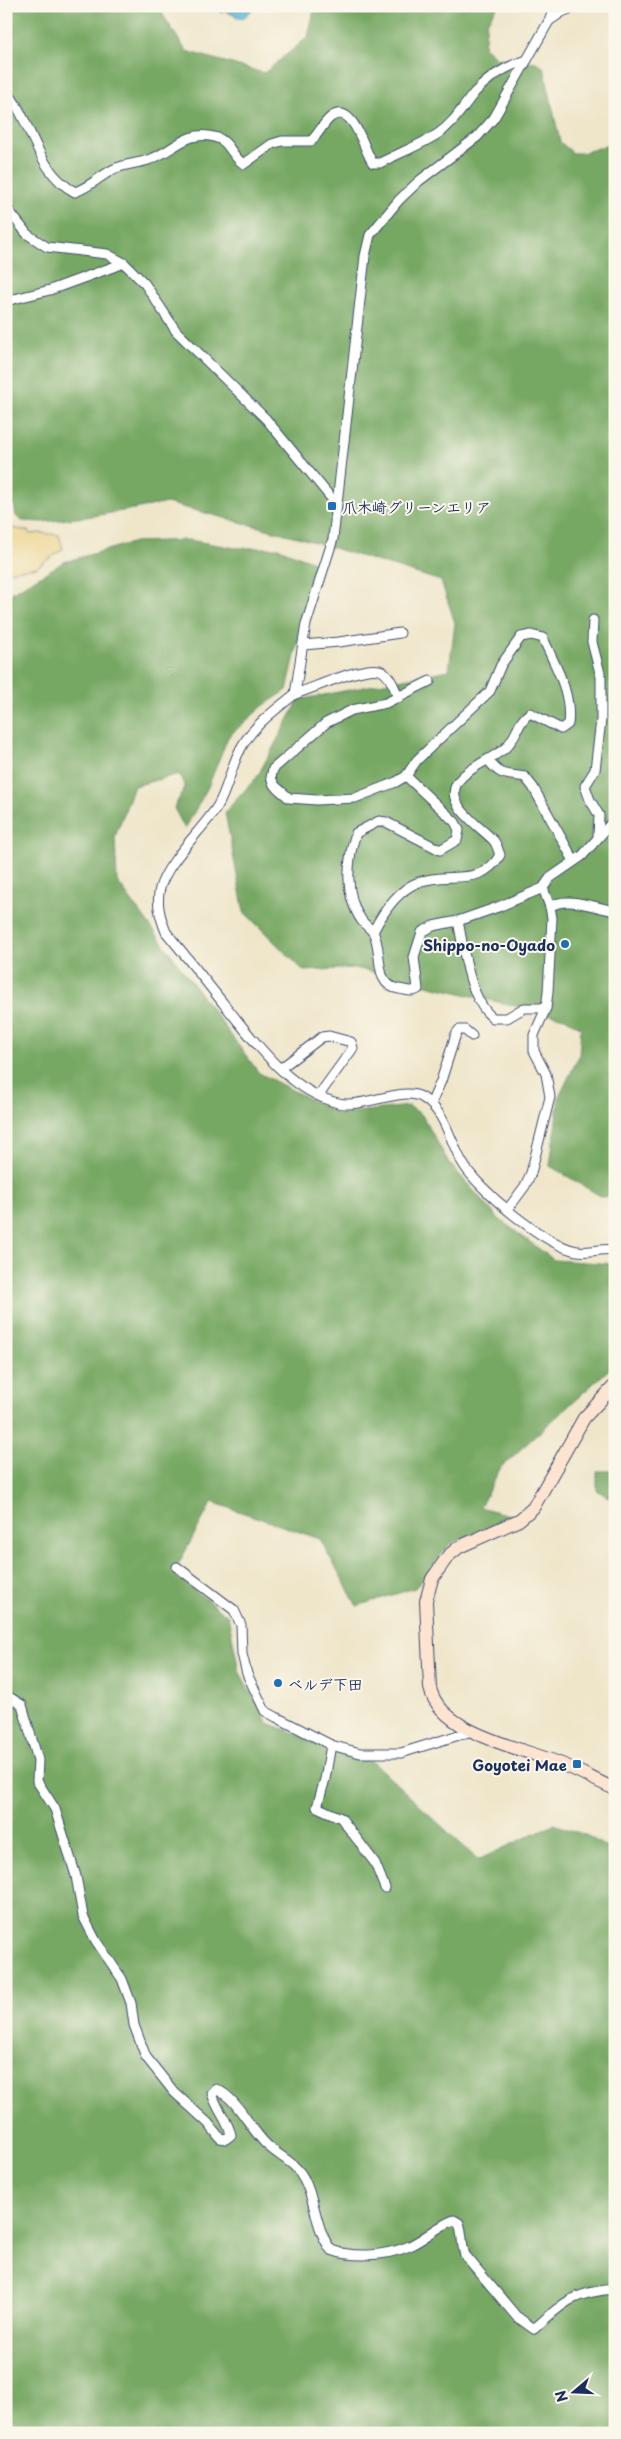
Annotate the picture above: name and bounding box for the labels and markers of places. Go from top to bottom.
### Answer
place label: 爪木崎グリーンエリア [342,495,491,518]
marker: 爪木崎グリーンエリア [326,500,338,512]
place label: Shippo-no-Oyado [423,933,555,956]
marker: Shippo-no-Oyado [559,938,571,950]
place label: ベルデ下田 [288,1672,363,1695]
marker: ベルデ下田 [272,1677,284,1689]
place label: Goyotei Mae [472,1753,567,1776]
marker: Goyotei Mae [571,1758,583,1770]

